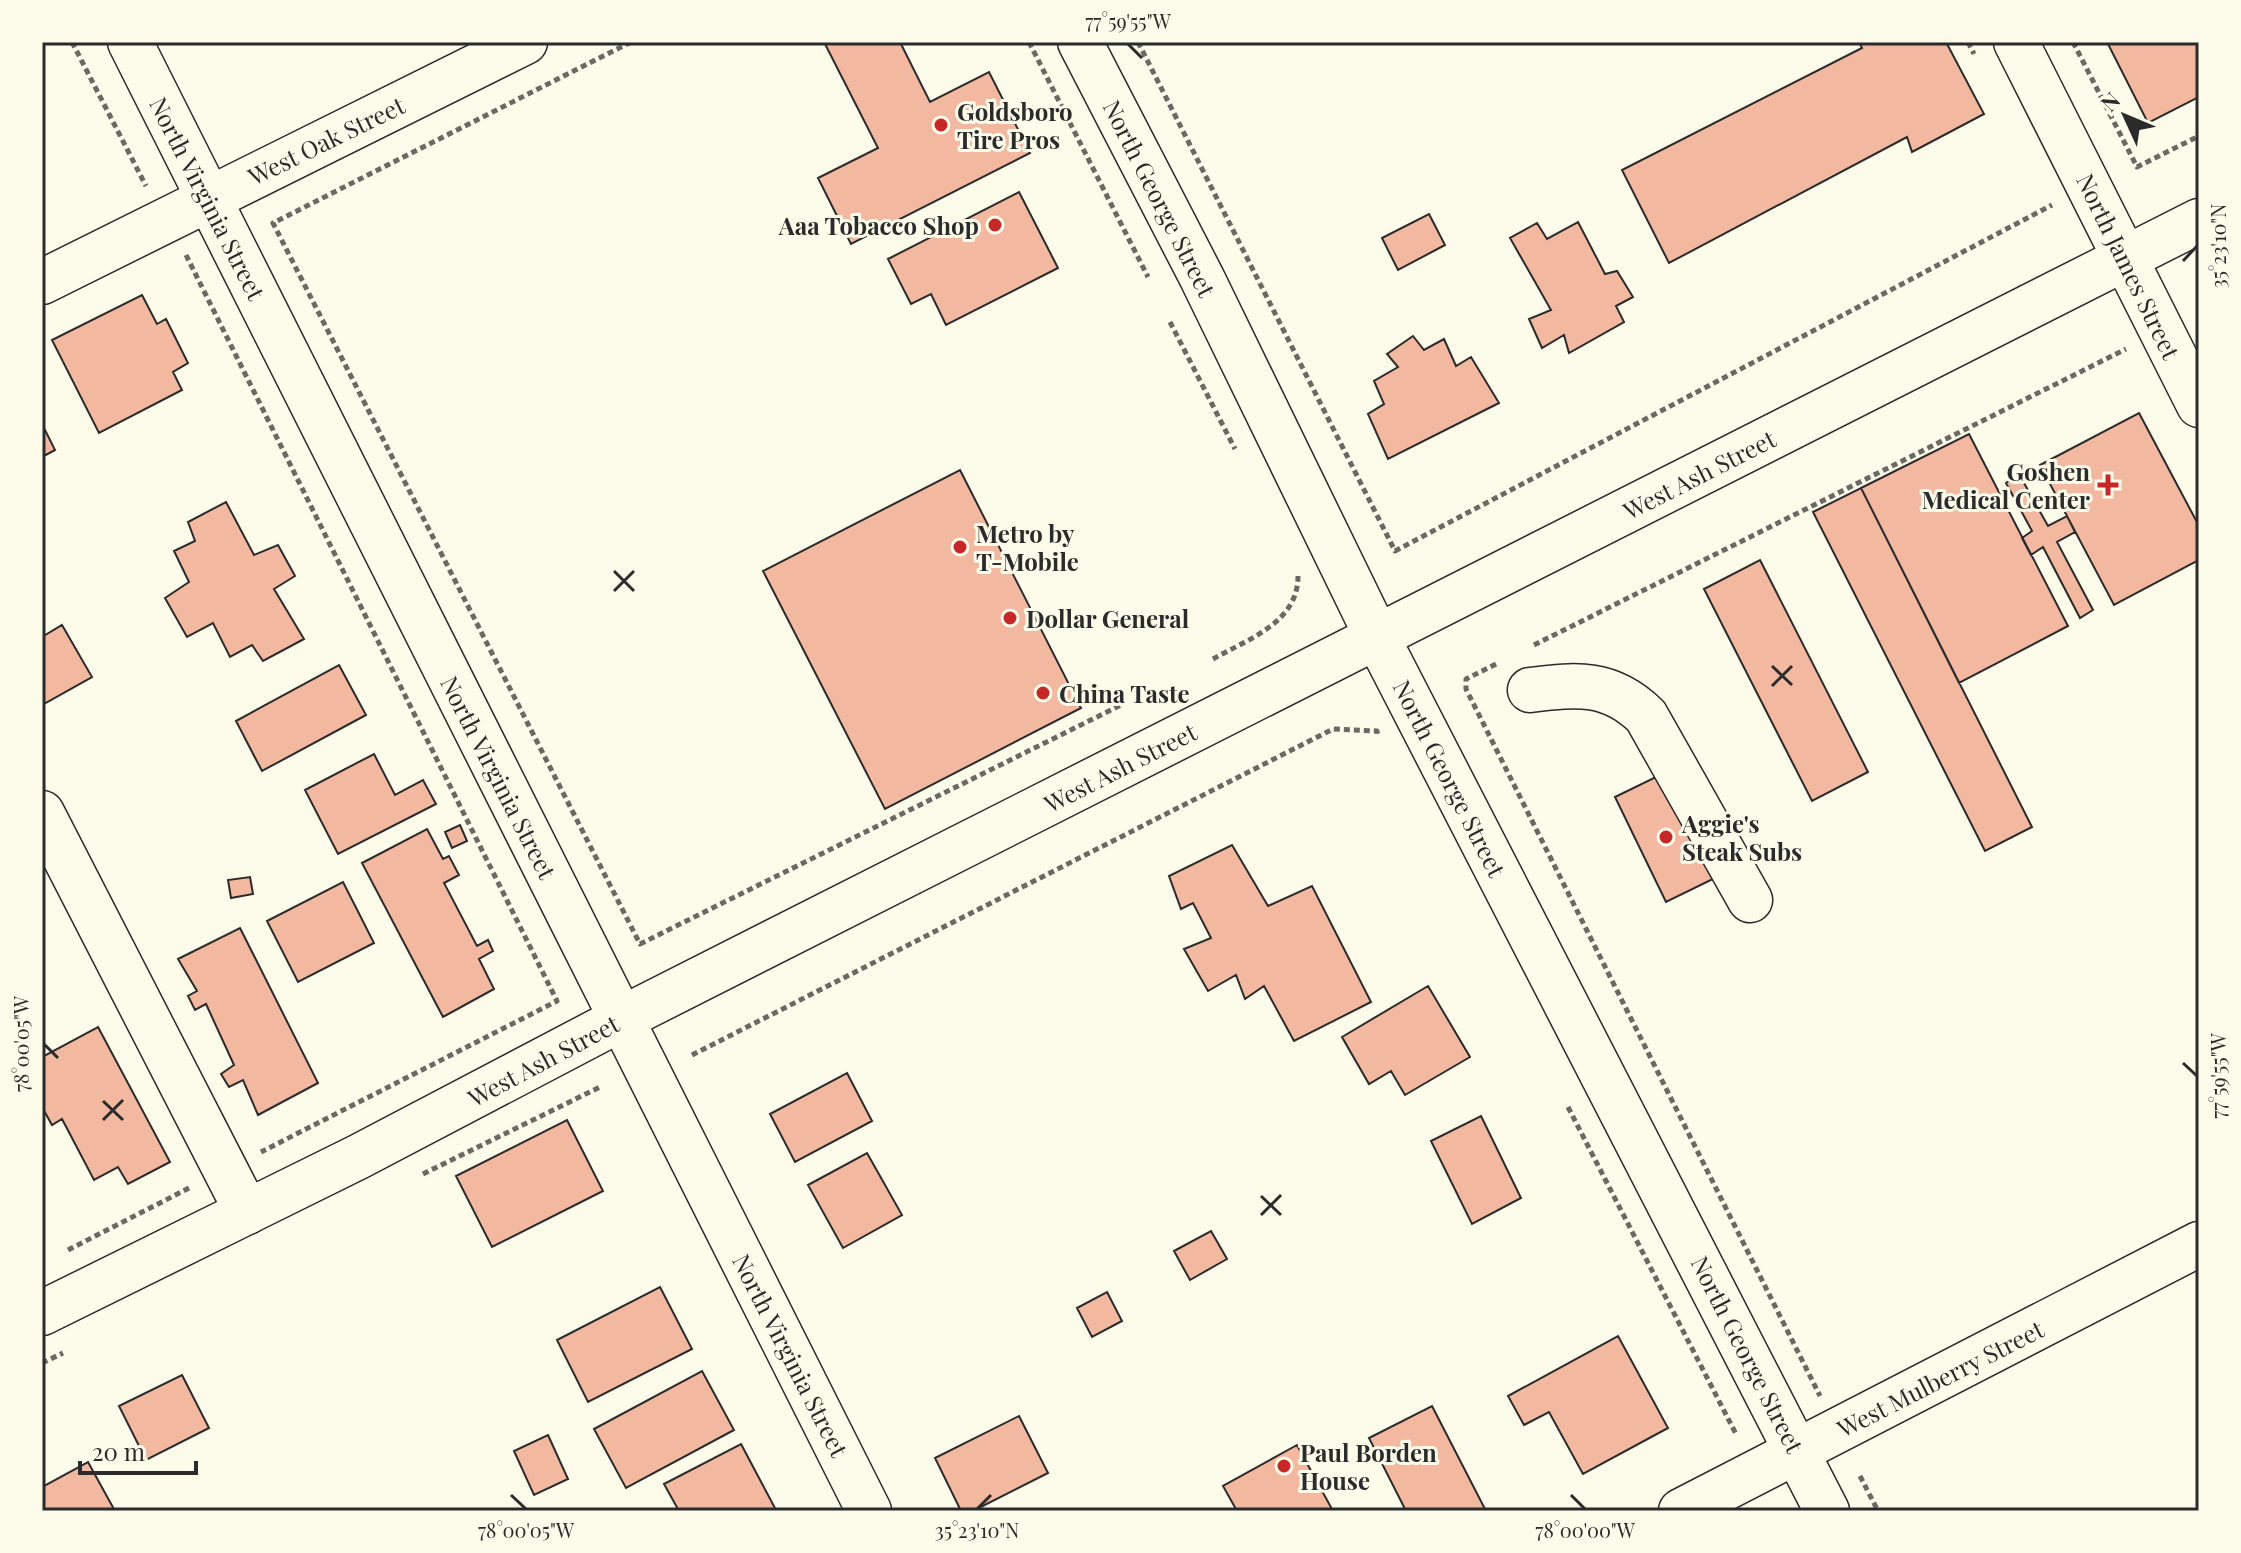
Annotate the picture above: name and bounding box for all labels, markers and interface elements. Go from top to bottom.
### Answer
text: 77°59'55"W [1085,7,1172,34]
north arrow [2085,76,2165,156]
text: N [2094,85,2126,118]
street label: West Oak Street [242,88,410,192]
street label: North Virginia Street [143,91,273,305]
street label: North George Street [1097,94,1224,302]
place label: Goldsboro Tire Pros [957,95,1073,155]
marker: Goldsboro Tire Pros [932,116,950,134]
street label: North James Street [2070,168,2188,365]
text: 35°23'10"N [2204,204,2231,288]
place label: Aaa Tobacco Shop [778,209,979,241]
marker: Aaa Tobacco Shop [986,216,1004,234]
street label: West Ash Street [1617,422,1781,527]
place label: Goshen Medical Center [1922,455,2091,515]
marker: Goshen Medical Center [2097,474,2119,496]
place label: Metro by T-Mobile [976,517,1079,577]
marker: Metro by T-Mobile [951,538,969,556]
place label: Dollar General [1026,602,1190,634]
marker: Dollar General [1001,609,1019,627]
street label: North Virginia Street [434,670,564,884]
street label: North George Street [1387,674,1514,882]
place label: China Taste [1059,677,1190,709]
marker: China Taste [1034,684,1052,702]
street label: West Ash Street [1038,715,1202,820]
place label: Aggie's Steak Subs [1681,807,1802,867]
marker: Aggie's Steak Subs [1657,828,1675,846]
text: 78°00'05"W [7,995,34,1092]
street label: West Ash Street [461,1007,624,1114]
text: 77°59'55"W [2204,1032,2231,1119]
street label: North Virginia Street [726,1248,856,1462]
street label: North George Street [1685,1250,1812,1458]
street label: West Mulberry Street [1831,1312,2049,1444]
scale bar [80,1425,196,1475]
text: 20 m [92,1435,145,1467]
place label: Paul Borden House [1300,1436,1437,1496]
marker: Paul Borden House [1275,1457,1293,1475]
text: 78°00'05"W [478,1516,575,1543]
text: 35°23'10"N [935,1516,1019,1543]
text: 78°00'00"W [1535,1516,1636,1543]

